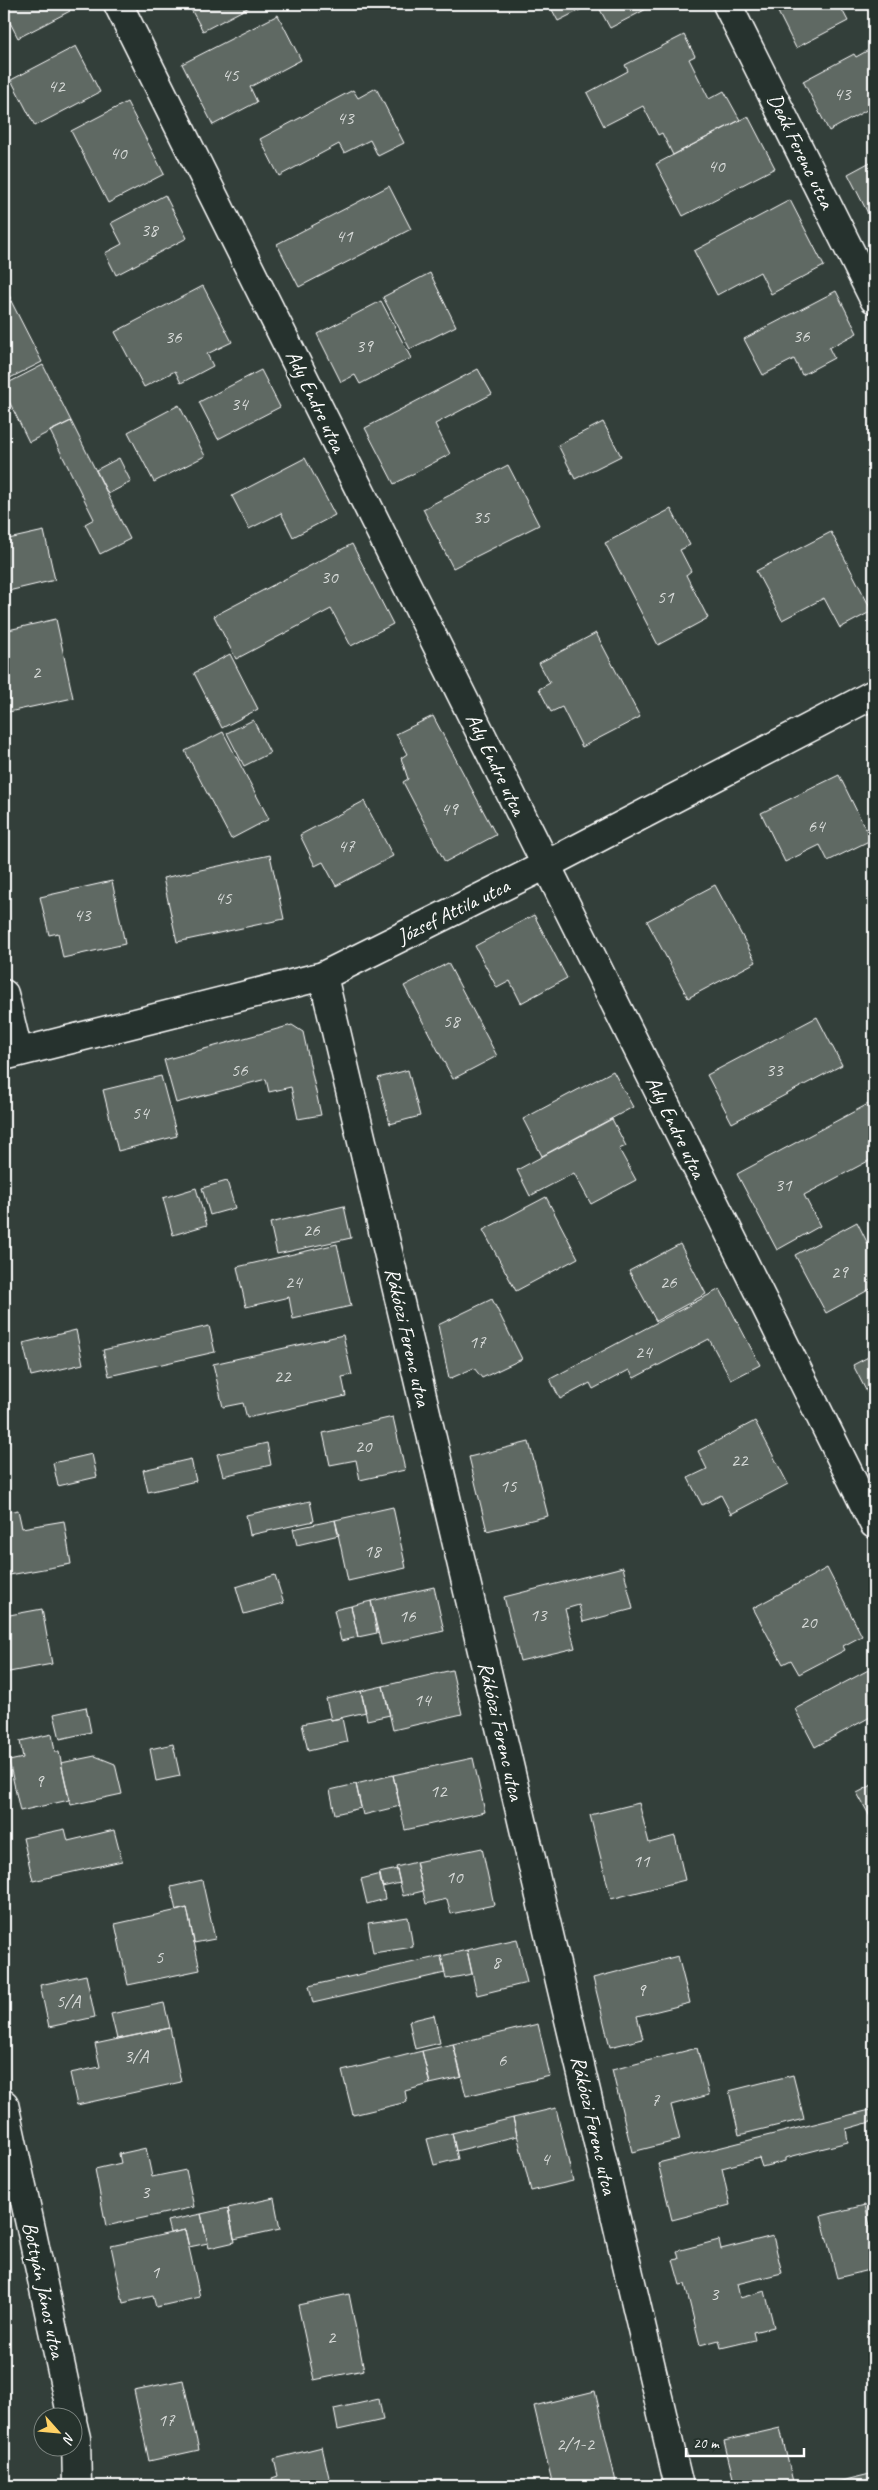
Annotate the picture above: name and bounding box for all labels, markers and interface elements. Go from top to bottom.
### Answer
house number: 45 [221,63,240,87]
house number: 42 [47,74,66,98]
house number: 43 [833,82,852,106]
street label: Deák Ferenc utca [762,89,841,215]
house number: 43 [336,106,355,130]
house number: 40 [109,141,128,165]
house number: 40 [707,154,726,178]
house number: 38 [140,218,160,242]
house number: 41 [335,224,354,248]
house number: 36 [792,324,811,348]
house number: 36 [164,325,183,349]
house number: 39 [355,334,374,358]
street label: Ady Endre utca [280,346,353,458]
house number: 34 [230,392,250,416]
house number: 35 [472,505,491,529]
house number: 30 [320,565,339,589]
house number: 51 [656,585,675,609]
house number: 2 [32,660,42,684]
street label: Ady Endre utca [460,709,533,821]
house number: 49 [440,797,459,821]
house number: 64 [807,814,827,838]
house number: 47 [337,834,356,858]
street label: József Attila utca [392,872,515,950]
house number: 45 [214,886,233,910]
house number: 43 [73,903,92,927]
house number: 58 [442,1009,462,1033]
house number: 56 [230,1058,249,1082]
house number: 33 [765,1058,784,1082]
street label: Ady Endre utca [640,1072,713,1184]
house number: 54 [131,1101,151,1125]
house number: 31 [774,1173,793,1197]
house number: 26 [302,1218,321,1242]
house number: 29 [830,1260,849,1284]
street label: Rákóczi Ferenc utca [379,1265,437,1410]
house number: 24 [284,1270,304,1294]
house number: 26 [659,1270,678,1294]
house number: 17 [468,1330,487,1354]
house number: 24 [634,1340,654,1364]
house number: 22 [273,1364,292,1388]
house number: 20 [354,1434,373,1458]
house number: 22 [730,1448,749,1472]
house number: 15 [499,1474,518,1498]
house number: 18 [363,1539,383,1563]
house number: 13 [529,1603,548,1627]
house number: 16 [398,1604,417,1628]
house number: 20 [799,1610,818,1634]
street label: Rákóczi Ferenc utca [472,1659,530,1804]
house number: 14 [413,1688,433,1712]
house number: 9 [35,1769,45,1793]
house number: 12 [429,1779,448,1803]
house number: 11 [632,1849,651,1873]
house number: 10 [445,1865,464,1889]
house number: 5 [155,1945,165,1969]
house number: 8 [492,1950,503,1974]
house number: 9 [637,1978,647,2002]
house number: 5/A [56,1989,82,2013]
house number: 3/A [124,2044,150,2068]
house number: 6 [498,2048,508,2072]
street label: Rákóczi Ferenc utca [565,2053,623,2198]
house number: 7 [651,2088,661,2112]
house number: 4 [541,2147,552,2171]
house number: 3 [141,2180,151,2204]
street label: Bottyán János utca [17,2220,72,2363]
house number: 1 [151,2260,161,2284]
house number: 3 [710,2282,720,2306]
house number: 2 [327,2325,337,2349]
north arrow [32,2408,82,2458]
house number: 17 [157,2408,176,2432]
scale bar [686,2425,803,2457]
text: N [59,2430,79,2447]
house number: 2/1-2 [556,2432,596,2456]
text: 20 m [693,2434,720,2453]

